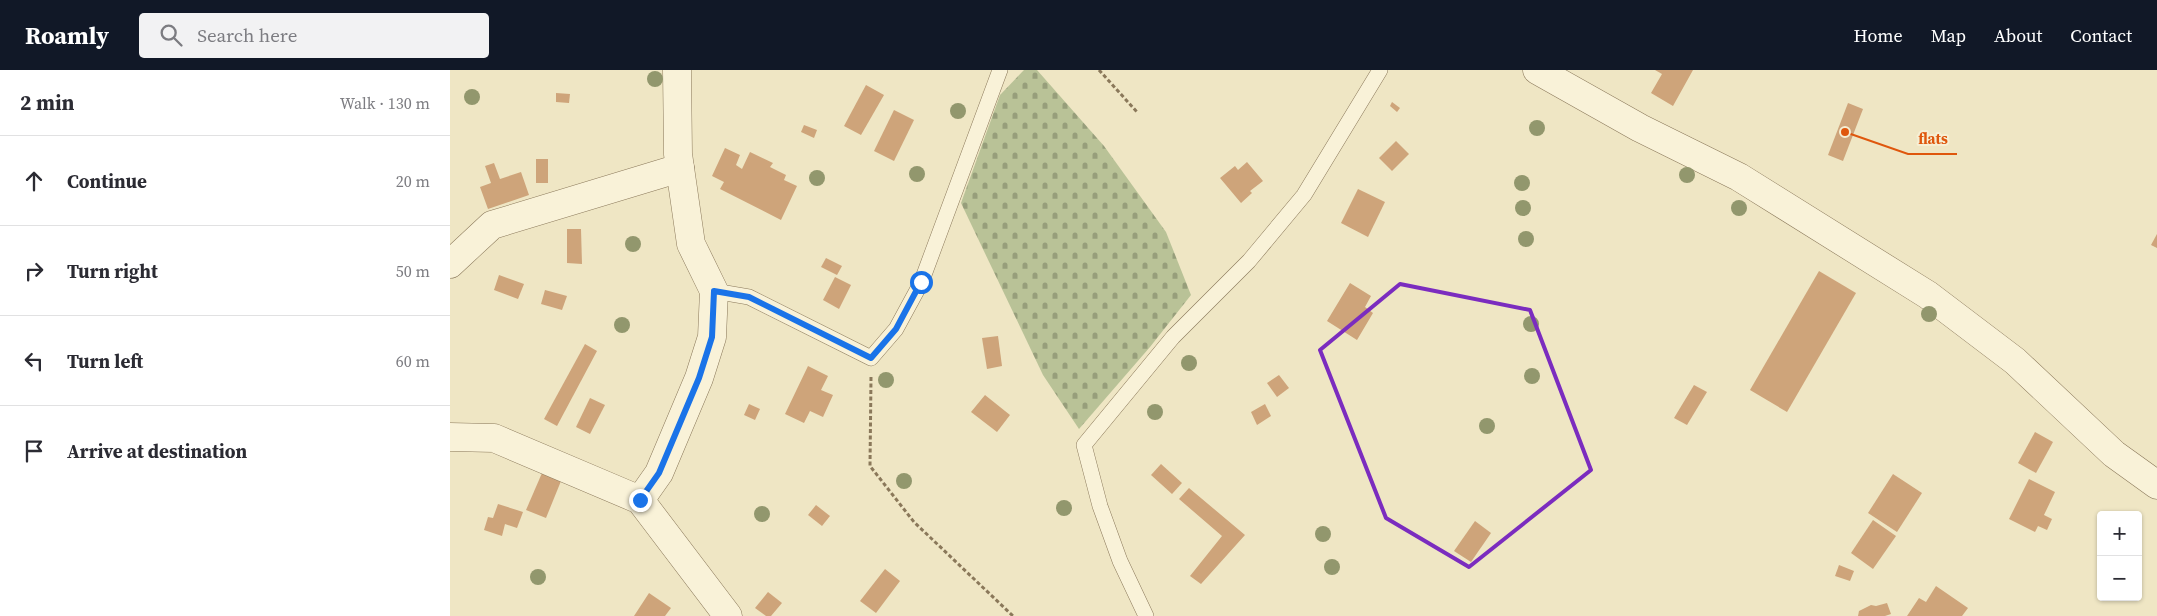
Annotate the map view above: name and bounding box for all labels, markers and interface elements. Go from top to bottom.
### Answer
search box [139,13,489,58]
text: Roamly [25,19,109,52]
icon: search [157,21,185,49]
text: Search here [197,22,297,48]
text: Home [1854,23,1903,48]
text: Map [1931,23,1966,48]
text: About [1994,23,2042,48]
text: Contact [2070,23,2132,48]
text: 2 min [20,88,75,117]
text: Walk · 130 m [340,92,430,114]
callout: flats [1908,124,1957,154]
text: flats [1918,128,1948,149]
icon: ahead [20,167,48,195]
text: Continue [67,168,147,194]
text: 20 m [396,170,430,192]
icon: right [20,257,48,285]
text: Turn right [67,258,158,284]
text: 50 m [396,260,430,282]
route start [910,271,933,294]
icon: left [20,347,48,375]
text: Turn left [67,348,143,374]
text: 60 m [396,350,430,372]
icon: arrive [20,437,48,465]
text: Arrive at destination [67,438,247,464]
route end [629,489,652,512]
map controls [2097,511,2142,601]
button: + [2097,511,2142,556]
button: − [2097,556,2142,601]

